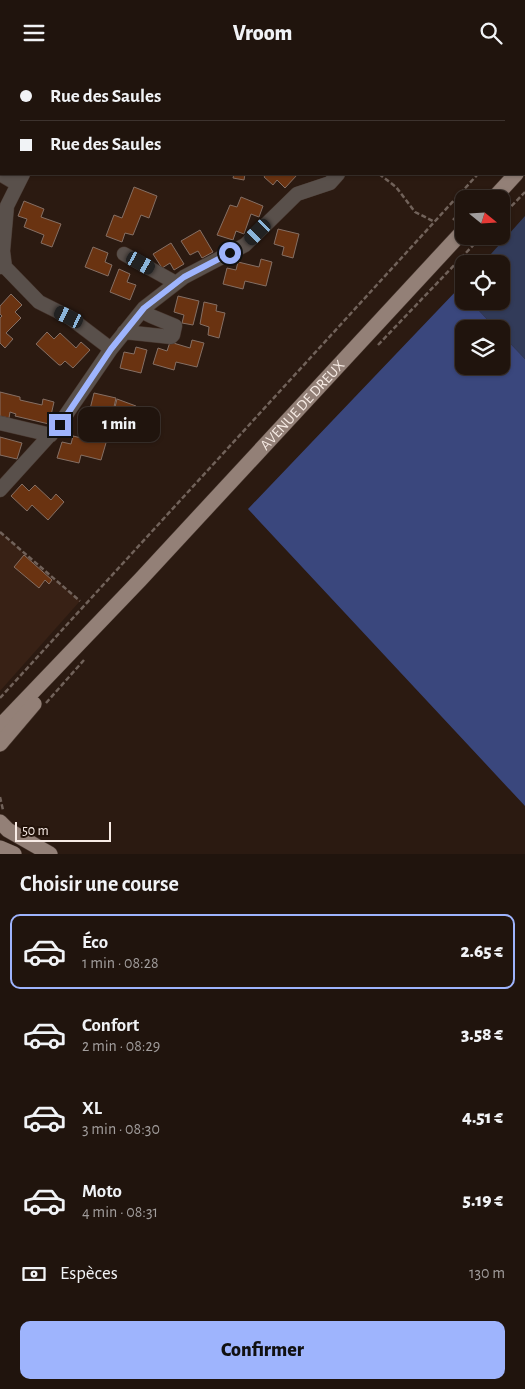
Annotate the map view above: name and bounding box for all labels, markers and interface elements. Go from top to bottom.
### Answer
icon: menu [20,19,48,47]
icon: search [477,19,505,47]
text: Vroom [233,22,292,44]
text: Rue des Saules [50,87,161,106]
text: Rue des Saules [50,135,161,154]
north arrow [455,190,510,245]
map controls [455,190,510,375]
car [242,216,273,248]
route start [219,242,241,264]
car [124,249,157,277]
button: locate [455,255,510,310]
car [52,304,85,330]
button: layers [455,320,510,375]
street label: AVENUE DE DREUX [257,357,347,453]
callout: 1 min [78,407,160,443]
route end [49,414,71,436]
text: 1 min [102,416,136,432]
scale bar [15,819,111,842]
text: 50 m [22,824,49,838]
text: Choisir une course [20,873,179,895]
icon: car [22,929,67,974]
text: Éco [82,933,108,952]
text: 2.65 € [460,942,503,961]
text: 1 min · 08:28 [82,955,159,971]
icon: car [22,1012,67,1057]
text: Confort [82,1016,139,1035]
text: 3.58 € [461,1025,503,1044]
text: 2 min · 08:29 [82,1038,160,1054]
icon: car [22,1095,67,1140]
text: XL [82,1099,102,1118]
text: 4.51 € [462,1108,503,1127]
text: 3 min · 08:30 [82,1121,160,1137]
icon: car [22,1178,67,1223]
text: Moto [82,1182,122,1201]
text: 5.19 € [463,1191,503,1210]
text: 4 min · 08:31 [82,1204,158,1220]
icon: cash [20,1260,48,1288]
text: Espèces [60,1264,118,1283]
text: 130 m [469,1265,505,1281]
button: Confirmer [20,1321,505,1379]

